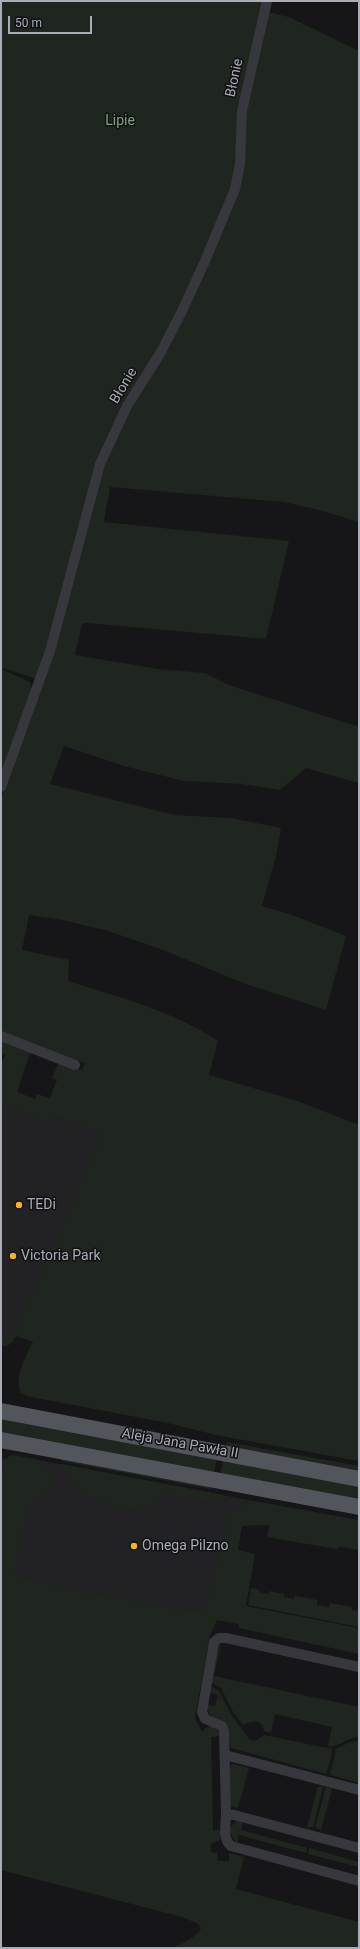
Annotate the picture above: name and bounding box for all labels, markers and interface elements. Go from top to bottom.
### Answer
scale bar [10,8,94,34]
text: 50 m [15,16,42,30]
street label: Błonie [223,57,247,99]
park label: Lipie [105,113,135,129]
street label: Błonie [107,365,141,407]
place label: TEDi [27,1197,56,1213]
marker: TEDi [14,1200,24,1210]
place label: Victoria Park [21,1248,101,1264]
marker: Victoria Park [8,1251,18,1261]
street label: Aleja Jana Pawła II [120,1425,240,1463]
place label: Omega Pilzno [142,1538,229,1554]
marker: Omega Pilzno [129,1541,139,1551]

